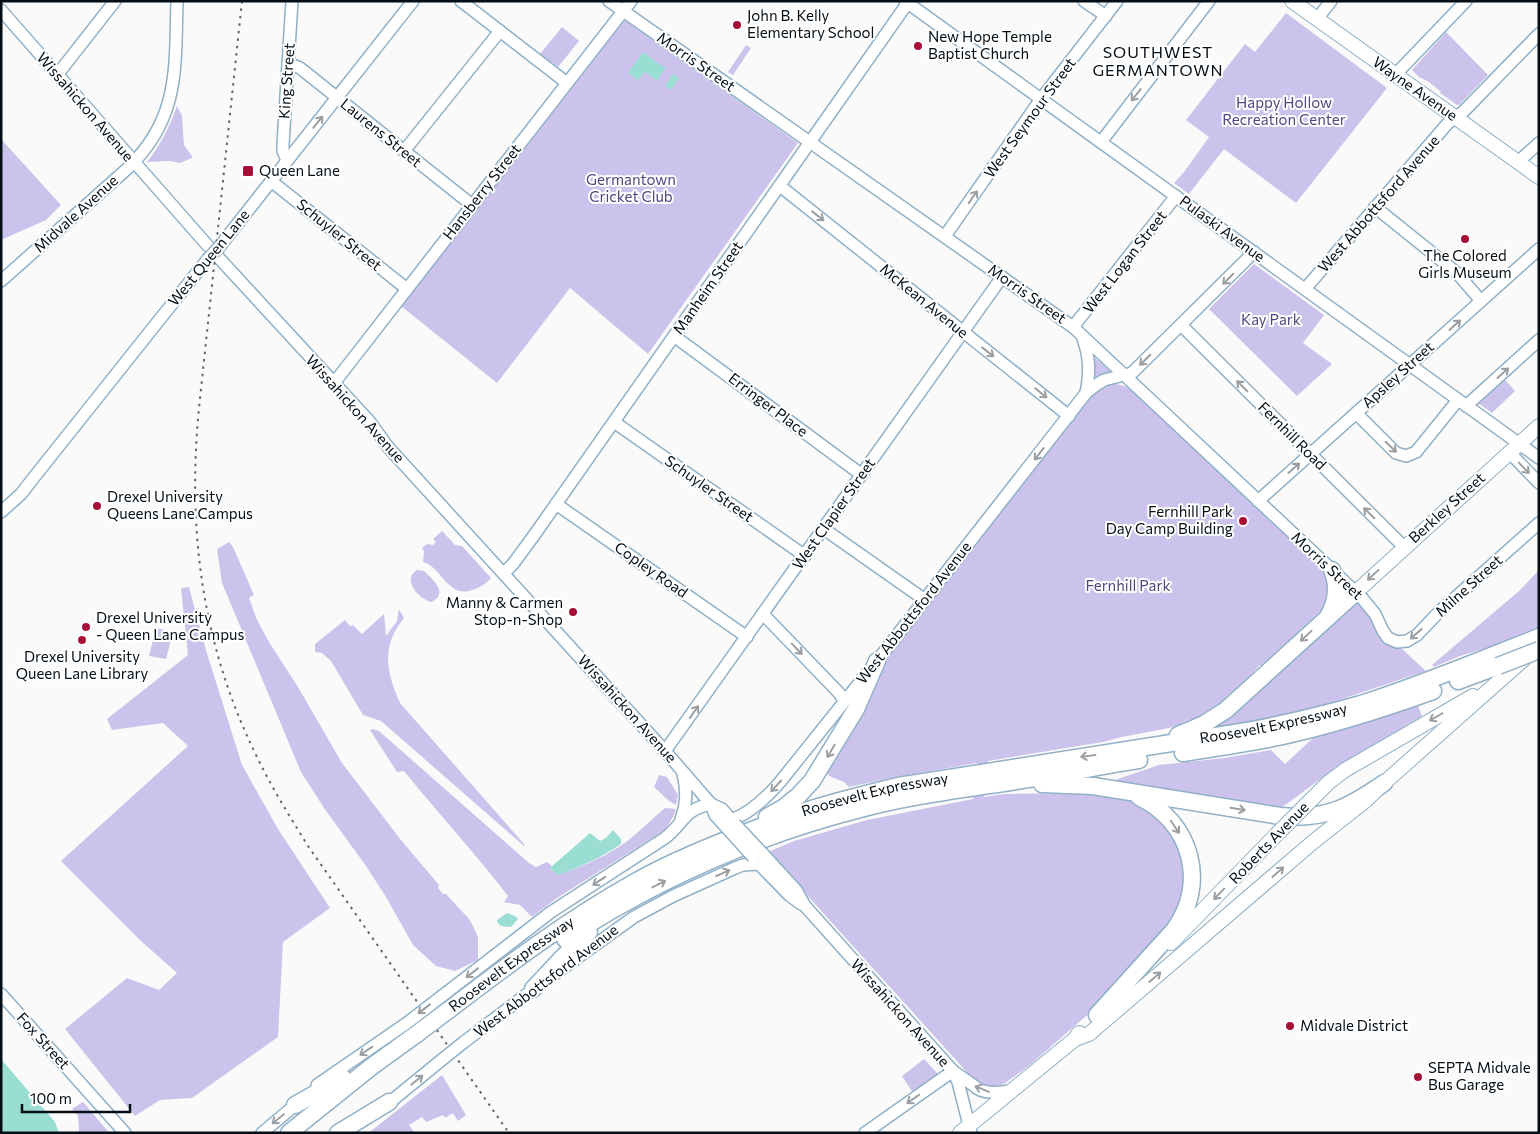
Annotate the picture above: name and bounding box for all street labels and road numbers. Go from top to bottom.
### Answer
street label: Morris Street [654,28,739,95]
street label: King Street [274,42,298,119]
street label: Wissahickon Avenue [33,48,138,165]
street label: Wayne Avenue [1370,52,1461,124]
street label: West Seymour Street [980,54,1079,181]
street label: Laurens Street [337,94,426,170]
street label: West Abbottsford Avenue [1314,131,1443,276]
street label: Hansberry Street [438,140,524,243]
street label: Midvale Avenue [30,171,121,256]
street label: Pulaski Avenue [1176,191,1269,265]
street label: Schuyler Street [294,195,386,274]
street label: West Queen Lane [164,205,253,309]
street label: West Logan Street [1079,206,1170,316]
street label: Manheim Street [668,237,746,337]
street label: McKean Avenue [877,259,973,341]
street label: Morris Street [985,260,1070,327]
street label: Apsley Street [1358,337,1437,411]
street label: Wissahickon Avenue [303,351,409,466]
street label: Erringer Place [725,369,812,440]
street label: Fernhill Road [1255,398,1330,473]
street label: Schuyler Street [662,451,757,525]
street label: West Clapier Street [788,454,878,573]
street label: Berkley Street [1405,468,1488,546]
street label: Morris Street [1288,528,1367,603]
street label: Copley Road [611,537,692,601]
street label: West Abbottsford Avenue [852,538,974,687]
street label: Milne Street [1431,551,1505,620]
street label: Wissahickon Avenue [575,651,681,766]
street label: Roosevelt Expressway [1198,698,1349,746]
street label: Roosevelt Expressway [799,768,950,820]
street label: Roberts Avenue [1225,797,1312,887]
street label: Roosevelt Expressway [445,912,577,1015]
street label: West Abbottsford Avenue [470,920,621,1040]
street label: Wissahickon Avenue [848,955,954,1070]
street label: Fox Street [14,1008,74,1072]

